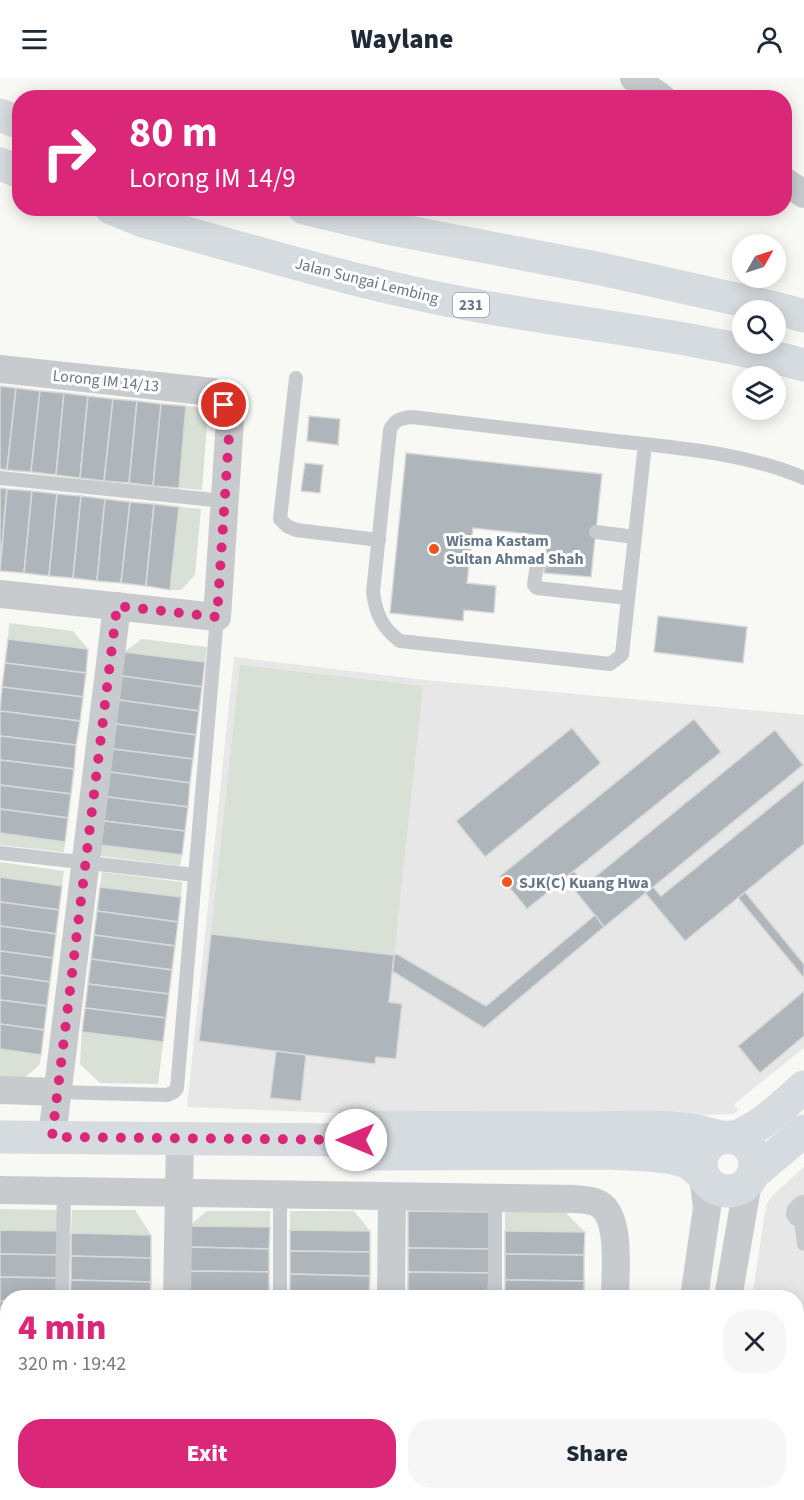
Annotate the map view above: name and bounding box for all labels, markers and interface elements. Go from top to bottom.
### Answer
text: Waylane [351,20,453,59]
icon: menu [18,23,51,56]
icon: person [753,23,786,56]
text: 80 m [129,103,218,163]
icon: right [30,114,108,192]
text: Lorong IM 14/9 [129,159,296,198]
north arrow [732,234,786,288]
map controls [732,234,786,420]
street label: Jalan Sungai Lembing [293,252,441,309]
road number: 231 [453,293,489,317]
button: search [732,300,786,354]
street label: Lorong IM 14/13 [52,364,160,398]
button: layers [732,366,786,420]
pin [198,379,249,430]
icon: arrive [207,388,240,421]
place label: Wisma Kastam Sultan Ahmad Shah [446,530,584,570]
marker: Wisma Kastam Sultan Ahmad Shah [427,542,441,556]
place label: SJK(C) Kuang Hwa [519,872,649,894]
marker: SJK(C) Kuang Hwa [500,875,514,889]
position arrow [324,1108,388,1172]
text: 4 min [18,1302,106,1353]
button: close [723,1310,786,1373]
text: 320 m · 19:42 [18,1350,126,1378]
button: Exit [18,1419,396,1488]
button: Share [408,1419,786,1488]

